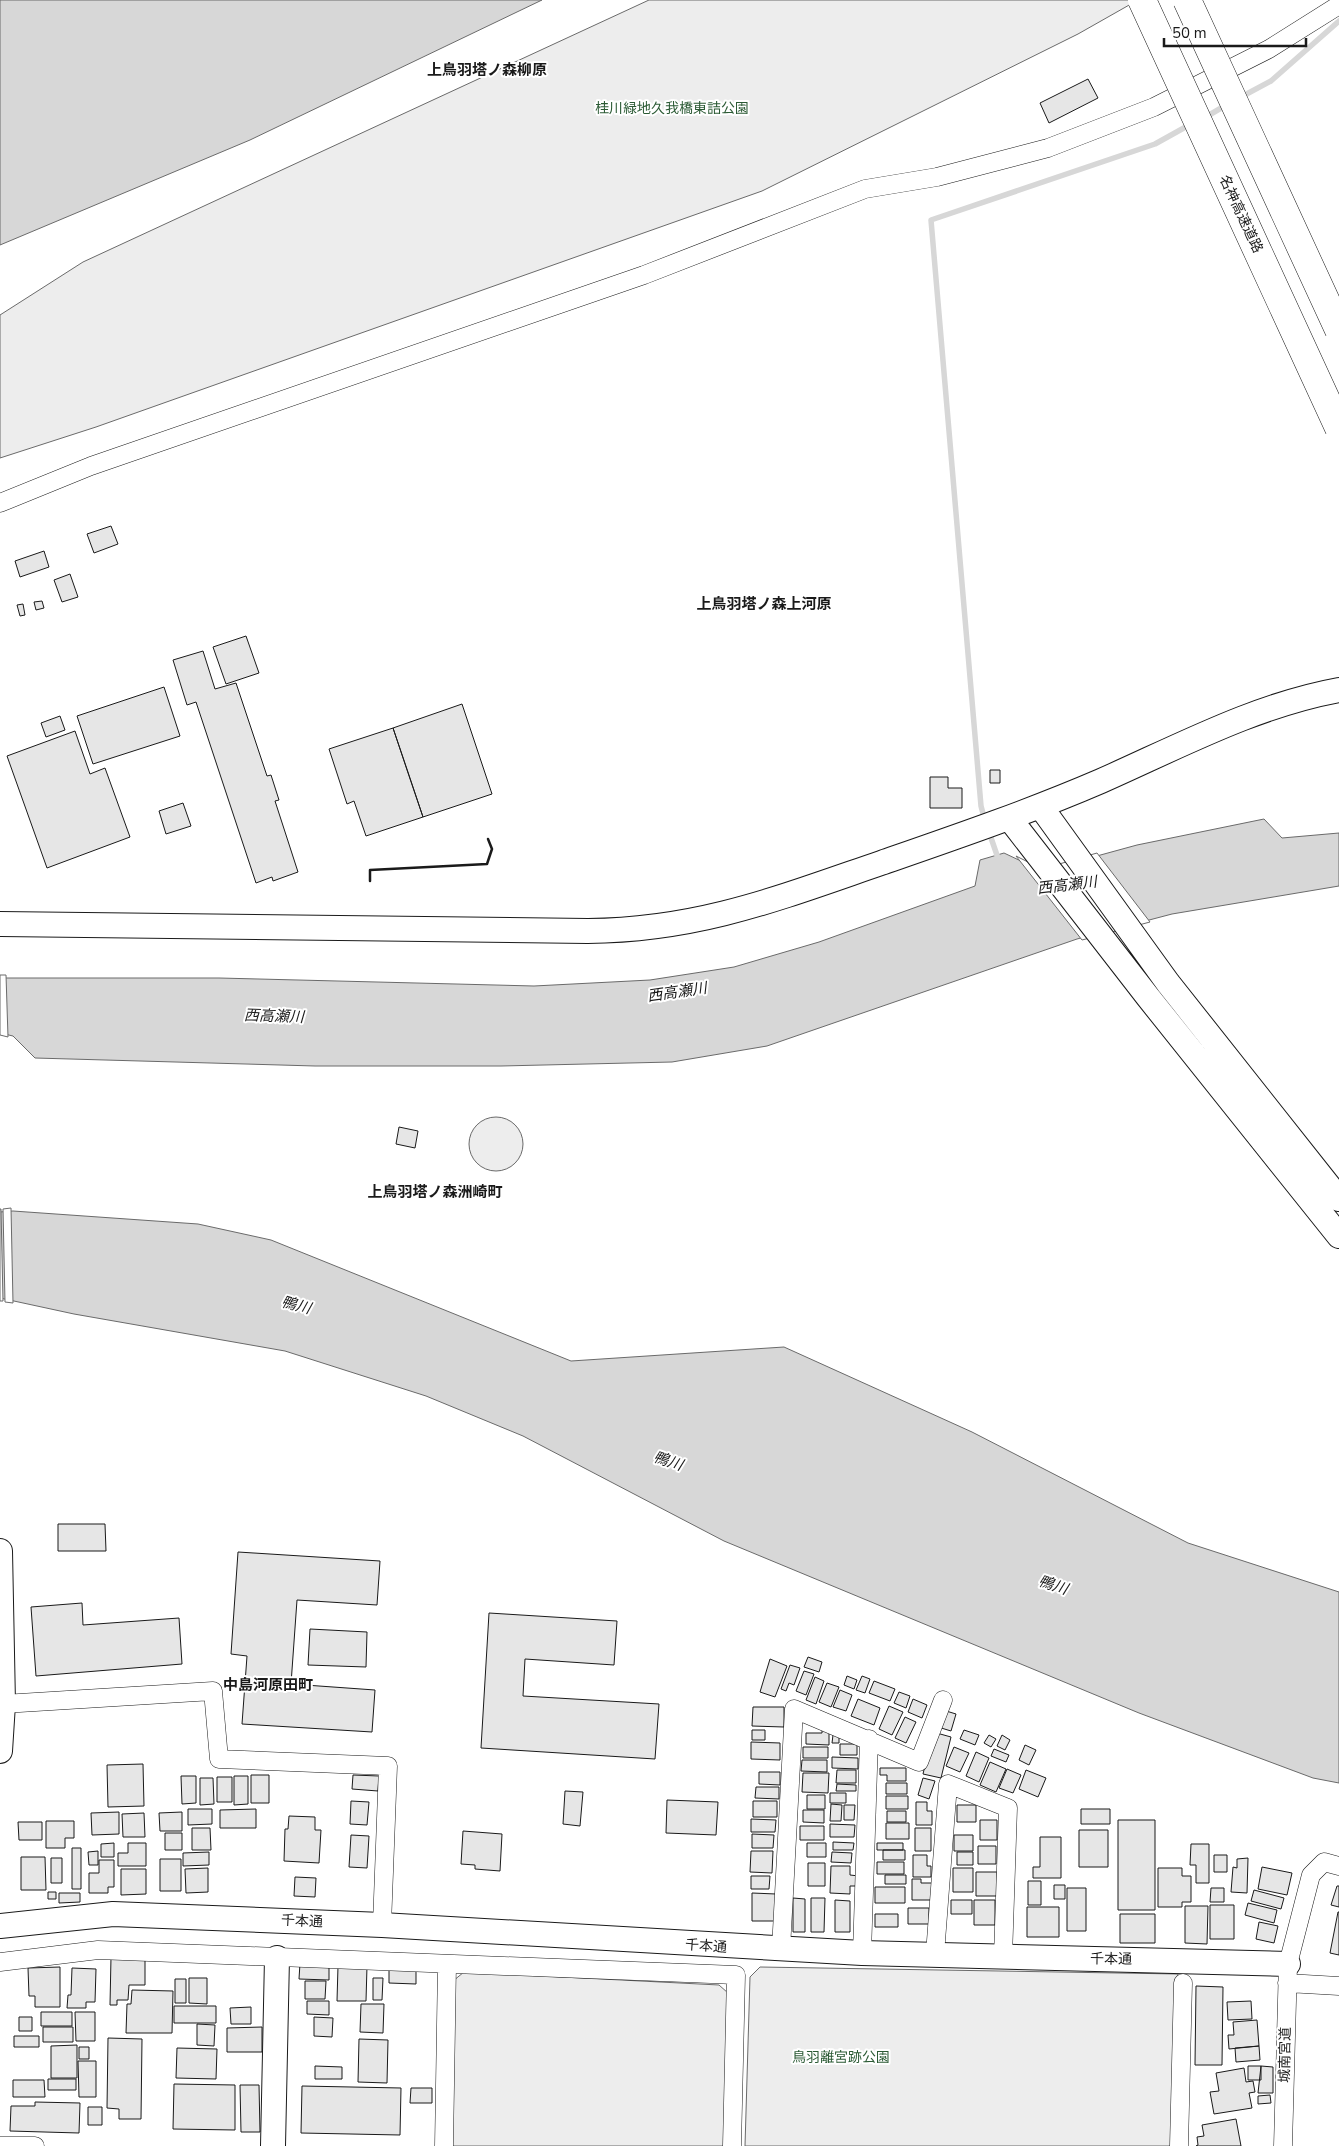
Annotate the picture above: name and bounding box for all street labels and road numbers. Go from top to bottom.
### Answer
street label: 名神高速道路 [1215,172,1267,256]
street label: 千本通 [281,1910,323,1932]
street label: 千本通 [684,1935,728,1957]
street label: 千本通 [1090,1949,1132,1969]
street label: 城南宮道 [1275,2027,1295,2083]

